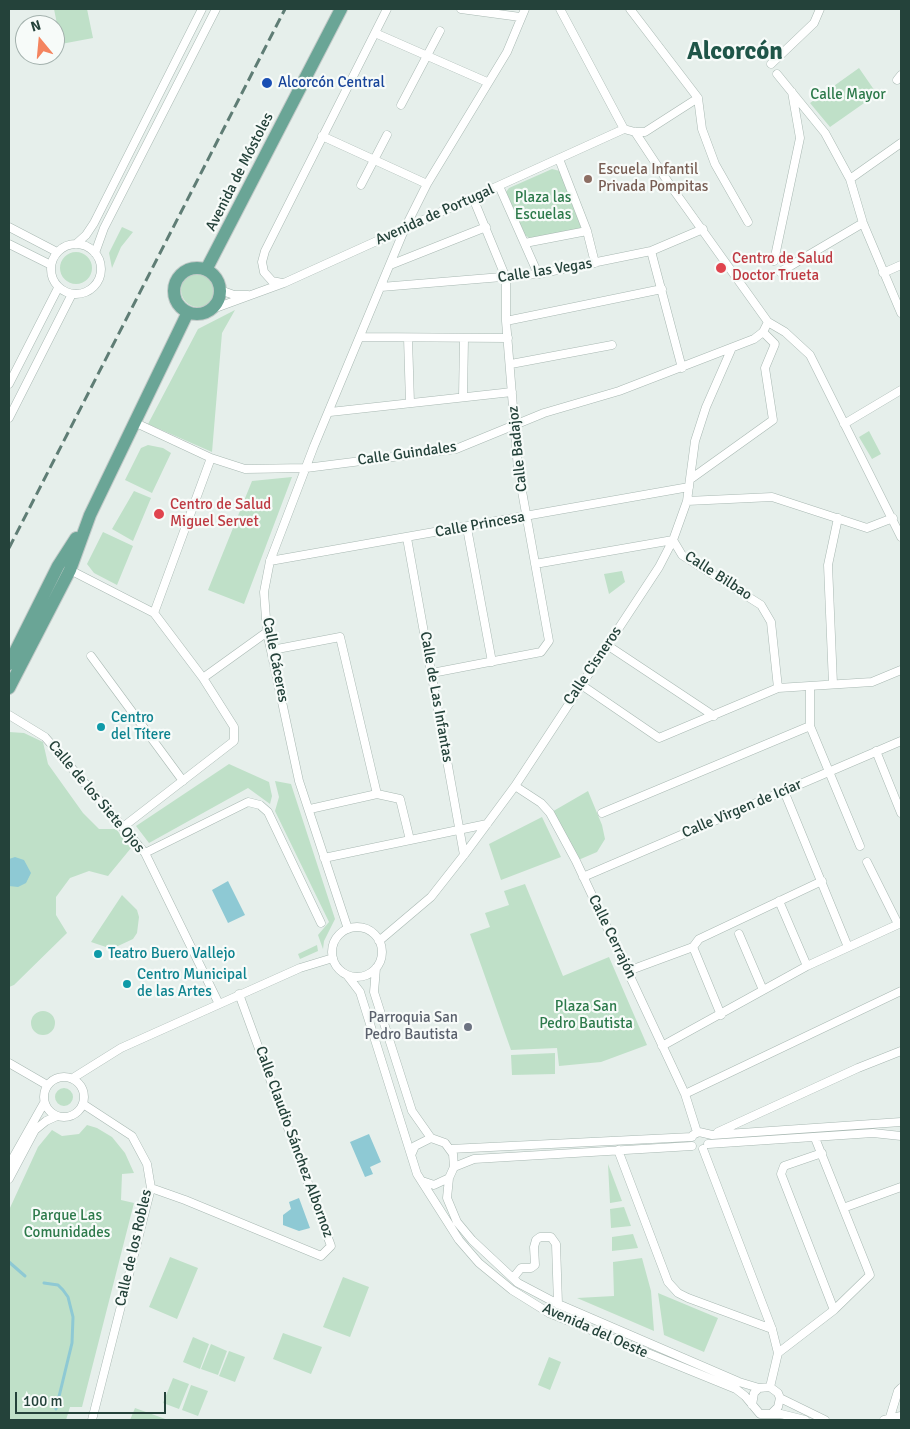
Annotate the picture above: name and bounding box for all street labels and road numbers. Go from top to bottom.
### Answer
street label: Avenida de Móstoles [202,110,278,234]
street label: Avenida de Portugal [373,181,497,249]
street label: Calle las Vegas [497,255,593,287]
street label: Calle Badajoz [505,405,531,493]
street label: Calle Guindales [356,438,458,470]
street label: Calle Princesa [434,508,526,542]
street label: Calle Bilbao [681,548,755,604]
street label: Calle Cáceres [258,616,292,704]
street label: Calle Cisneros [560,623,626,709]
street label: Calle de Las Infantas [416,630,456,764]
street label: Calle de los Siete Ojos [44,737,148,857]
street label: Calle Virgen de Icíar [679,776,805,842]
street label: Calle Cerrajón [584,892,640,982]
street label: Calle Claudio Sánchez Albornoz [251,1044,337,1240]
street label: Calle de los Robles [112,1188,156,1308]
street label: Avenida del Oeste [539,1300,651,1362]

